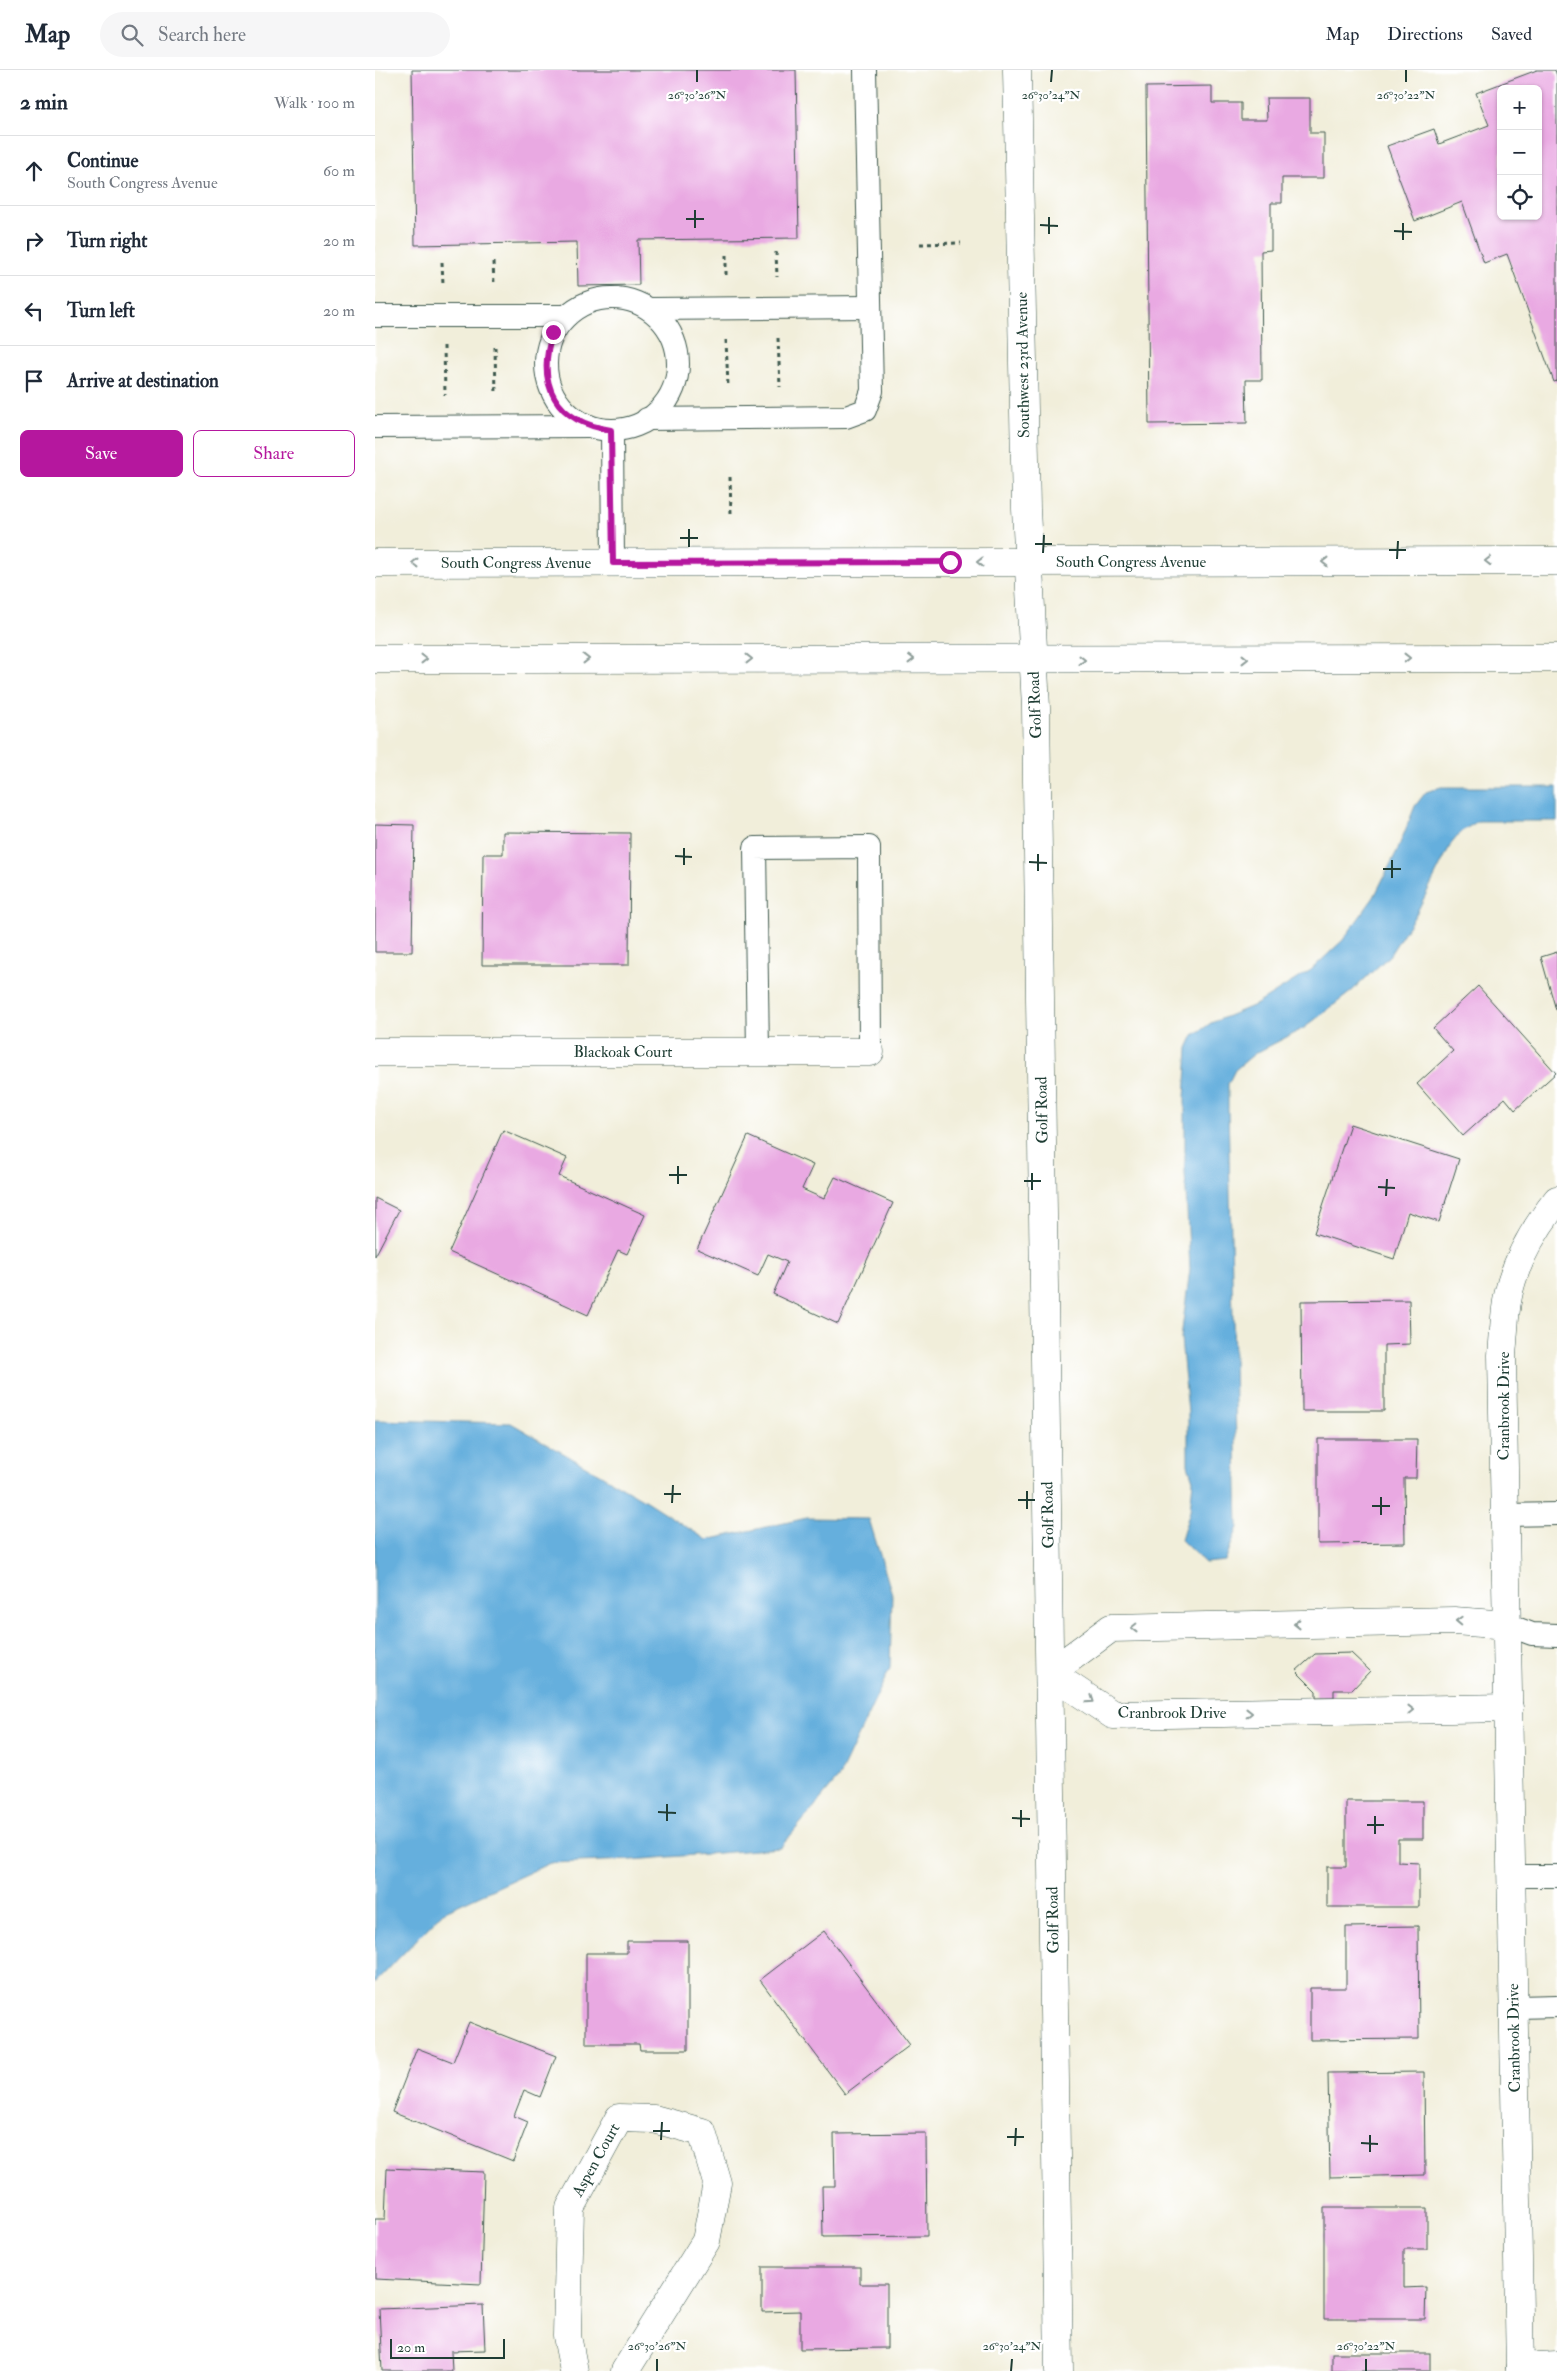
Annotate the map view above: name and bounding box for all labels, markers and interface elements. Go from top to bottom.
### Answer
search box [100,12,450,57]
text: Map [25,19,70,50]
icon: search [118,21,146,49]
text: Search here [158,23,246,47]
text: Map [1326,23,1359,46]
text: Directions [1387,23,1463,46]
text: Saved [1491,23,1532,46]
map controls [1497,85,1542,220]
button: + [1497,85,1542,130]
text: 26°30'26"N [668,88,726,103]
text: 26°30'24"N [1022,88,1081,103]
text: 26°30'22"N [1377,88,1435,103]
text: 2 min [20,89,68,116]
text: Walk · 100 m [274,93,355,113]
button: − [1497,130,1542,175]
text: Continue [67,149,138,173]
icon: ahead [20,157,48,185]
text: 60 m [323,161,355,181]
text: South Congress Avenue [67,173,218,193]
button: locate [1497,175,1542,220]
icon: right [20,227,48,255]
text: Turn right [67,229,147,253]
text: 20 m [323,231,355,251]
street label: Southwest 23rd Avenue [1012,291,1034,438]
icon: left [20,297,48,325]
text: Turn left [67,299,135,323]
text: 20 m [323,301,355,321]
route end [542,321,565,344]
icon: arrive [20,367,48,395]
text: Arrive at destination [67,369,219,393]
button: Save [20,430,183,477]
button: Share [193,430,355,477]
route start [939,551,962,574]
street label: South Congress Avenue [1056,552,1207,572]
street label: South Congress Avenue [441,553,592,573]
one-way arrow [1483,556,1491,566]
one-way arrow [976,557,984,567]
one-way arrow [1321,557,1328,567]
one-way arrow [411,558,418,568]
one-way arrow [1404,653,1411,663]
one-way arrow [420,654,428,664]
one-way arrow [582,654,590,664]
one-way arrow [745,654,753,664]
one-way arrow [908,654,915,664]
one-way arrow [1241,654,1249,664]
one-way arrow [1078,655,1086,665]
street label: Golf Road [1024,671,1046,739]
street label: Blackoak Court [573,1042,673,1062]
street label: Golf Road [1031,1076,1053,1144]
street label: Cranbrook Drive [1494,1351,1514,1461]
street label: Golf Road [1037,1481,1059,1549]
one-way arrow [1455,1616,1462,1626]
one-way arrow [1292,1619,1300,1629]
one-way arrow [1130,1623,1138,1633]
one-way arrow [1085,1694,1095,1703]
street label: Cranbrook Drive [1118,1703,1227,1723]
one-way arrow [1408,1705,1416,1715]
one-way arrow [1246,1708,1253,1718]
street label: Golf Road [1042,1886,1064,1954]
street label: Cranbrook Drive [1503,1983,1525,2093]
street label: Aspen Court [567,2120,625,2202]
scale bar [390,2336,505,2359]
text: 20 m [397,2339,425,2356]
text: 26°30'26"N [628,2339,686,2354]
text: 26°30'24"N [983,2339,1042,2354]
text: 26°30'22"N [1337,2339,1395,2354]

